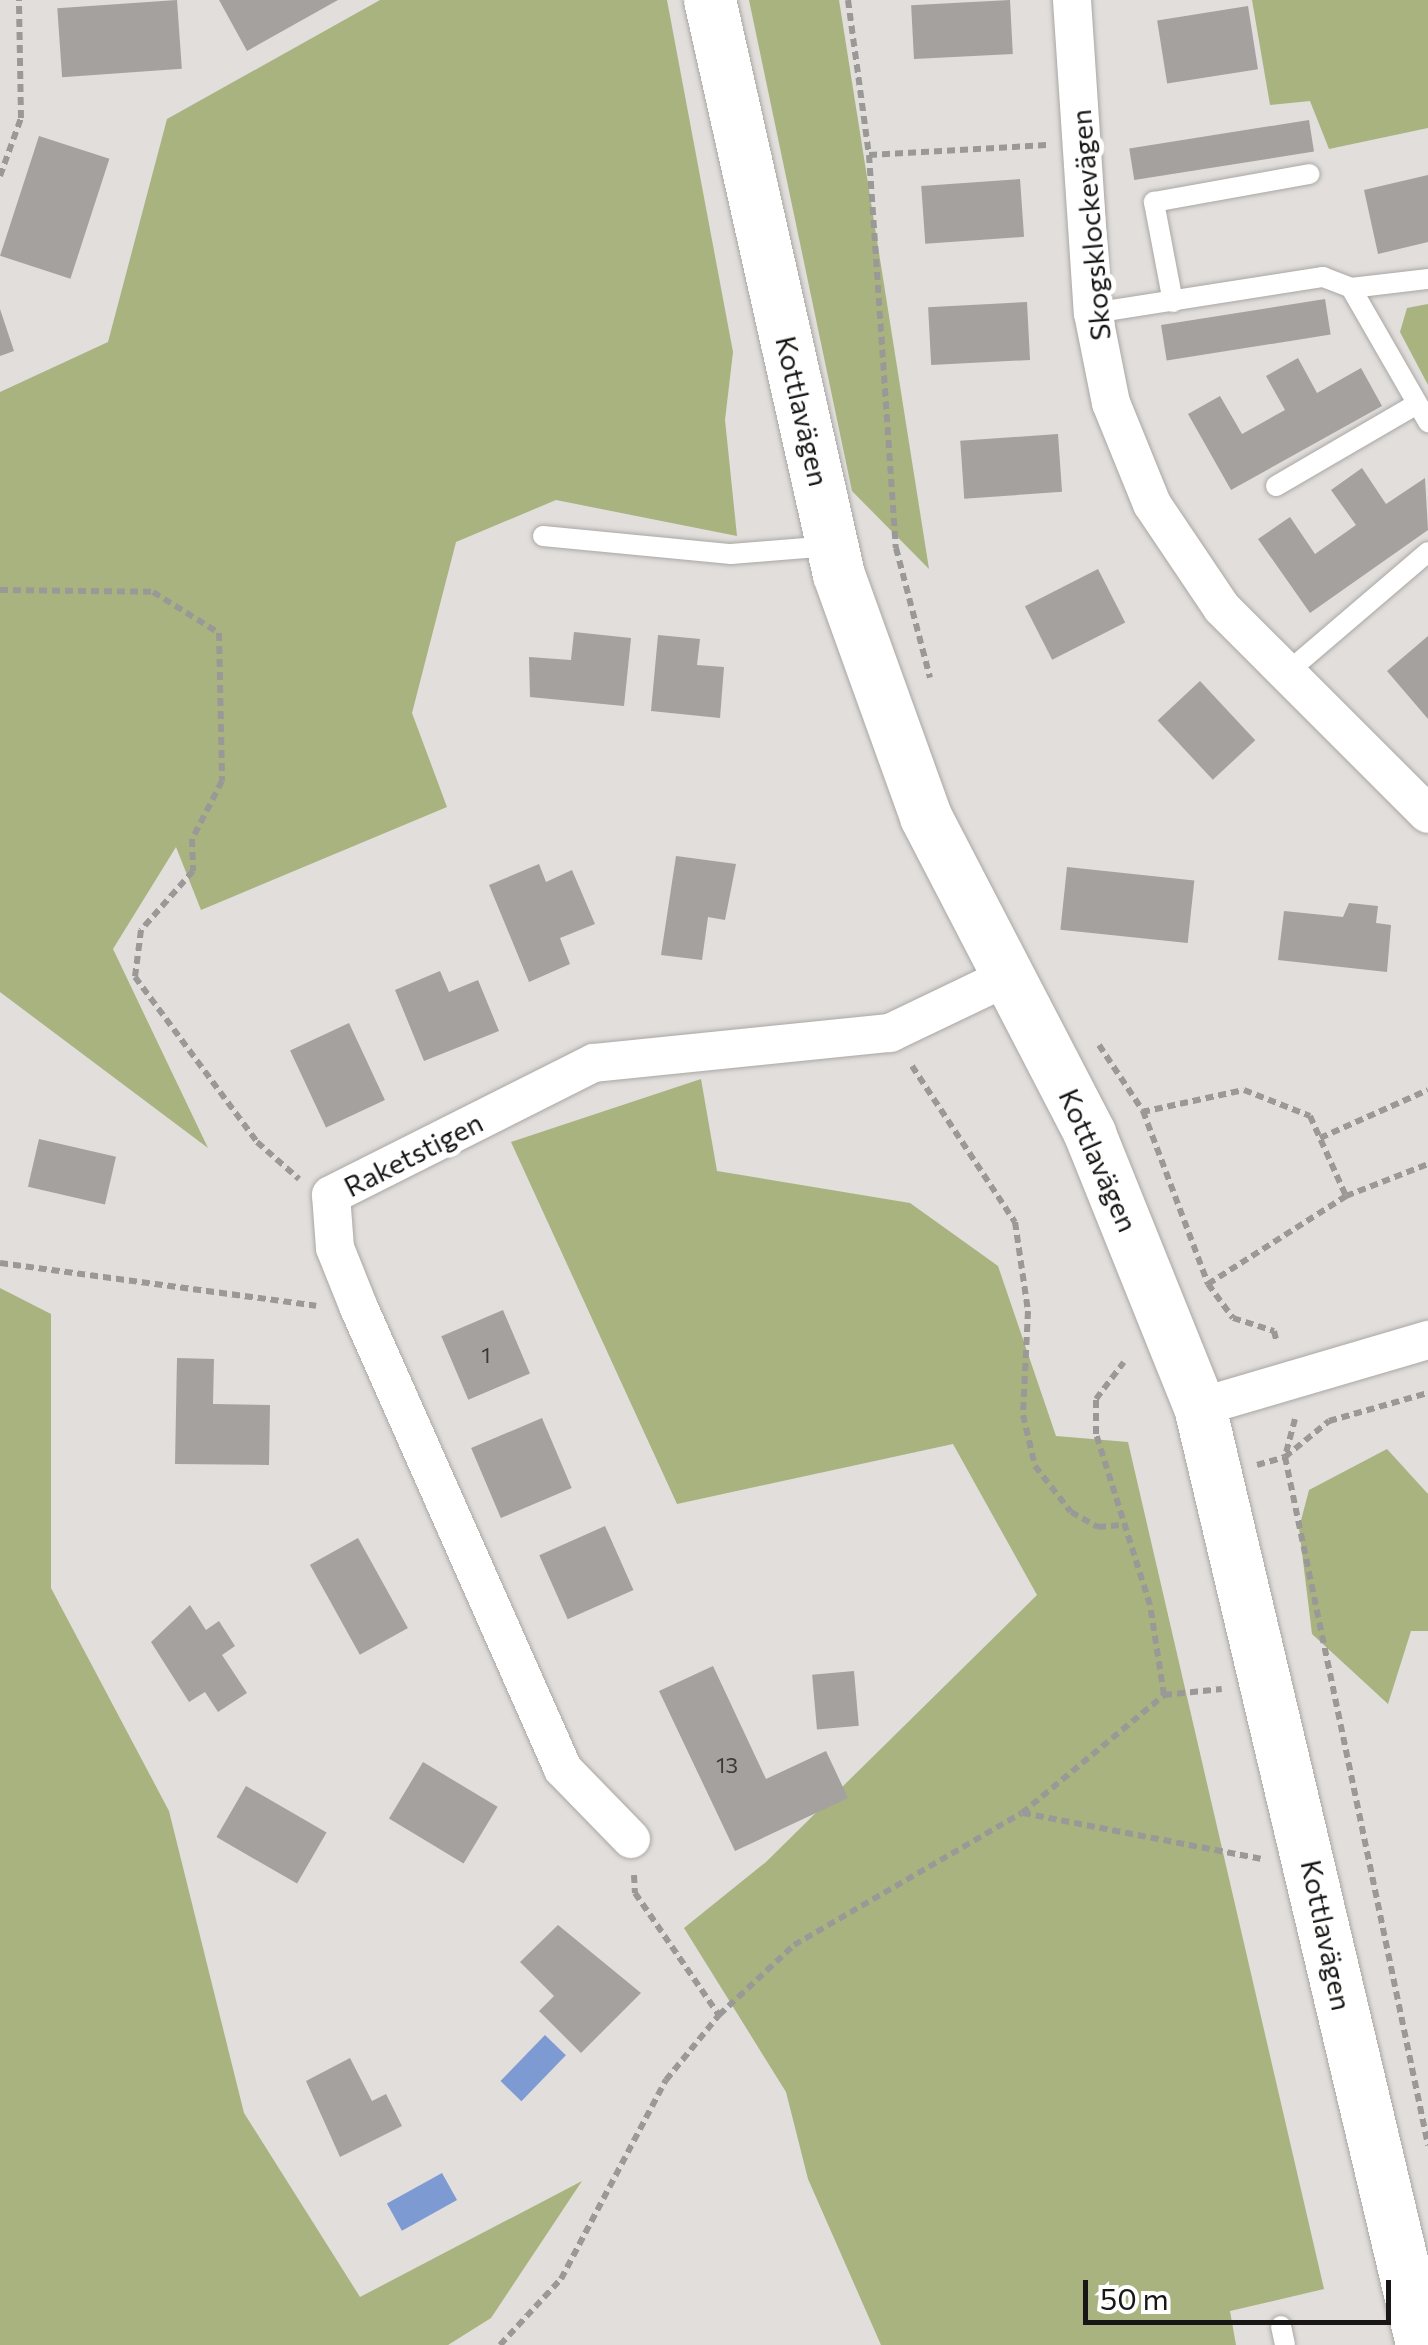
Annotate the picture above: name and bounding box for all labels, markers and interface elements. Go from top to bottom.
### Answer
street label: Skogsklockevägen [1063,108,1117,342]
street label: Kottlavägen [769,333,837,489]
street label: Kottlavägen [1053,1083,1145,1237]
street label: Raketstigen [338,1105,488,1203]
house number: 1 [481,1342,491,1368]
house number: 13 [716,1752,738,1778]
street label: Kottlavägen [1295,1857,1359,2013]
scale bar [1088,2260,1396,2322]
text: 50 m [1100,2279,1169,2316]

